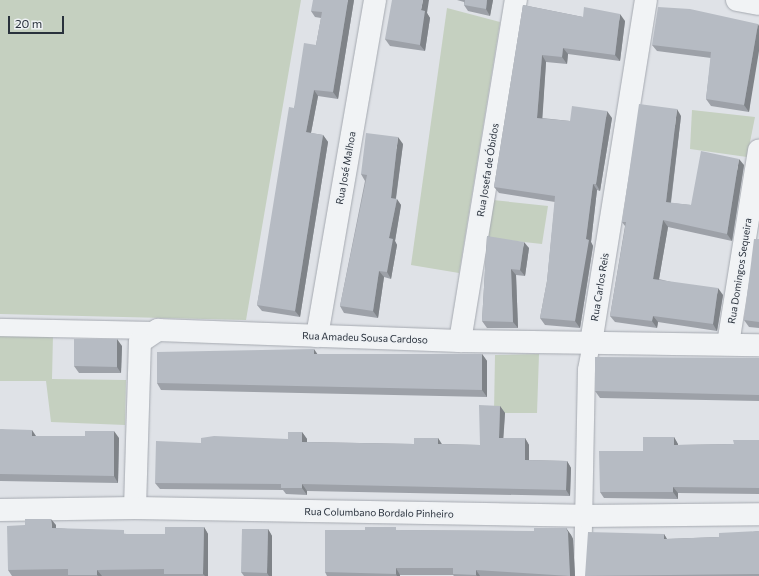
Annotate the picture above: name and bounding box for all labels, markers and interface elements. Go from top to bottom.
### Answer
scale bar [10,8,66,34]
text: 20 m [15,16,42,30]
street label: Rua Josefa de Óbidos [475,122,501,218]
street label: Rua José Malhoa [334,130,358,206]
street label: Rua Domingos Sequeira [726,217,754,325]
street label: Rua Carlos Reis [589,252,611,322]
street label: Rua Amadeu Sousa Cardoso [302,330,428,346]
street label: Rua Columbano Bordalo Pinheiro [304,506,454,520]

